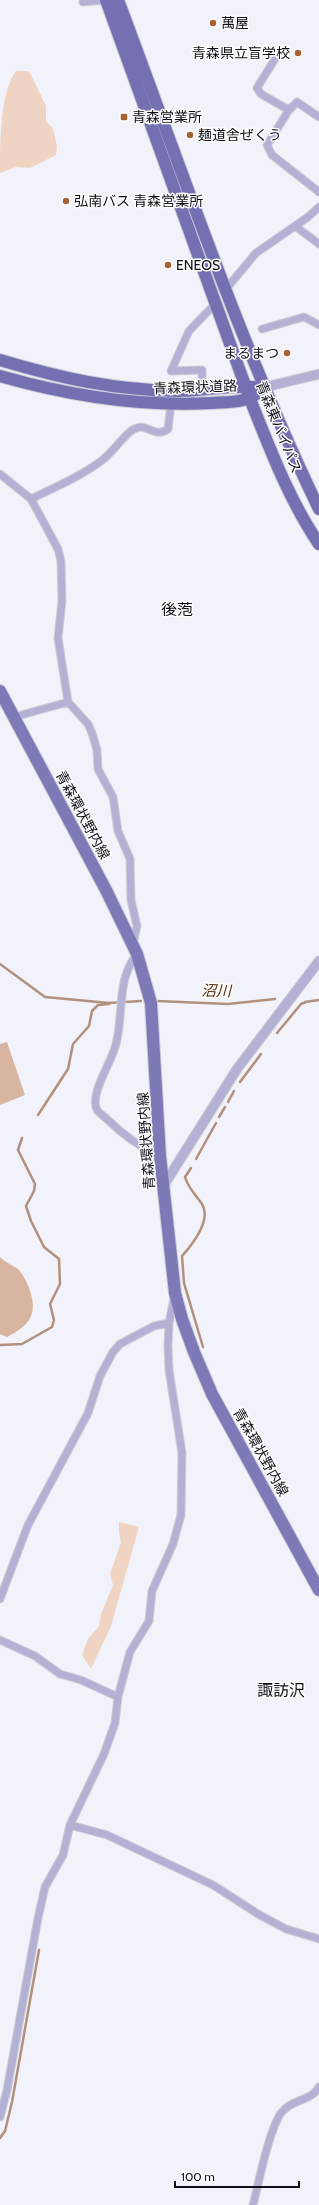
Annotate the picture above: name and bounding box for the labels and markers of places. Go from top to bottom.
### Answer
place label: 萬屋 [221,14,249,32]
marker: 萬屋 [208,18,218,28]
place label: 青森県立盲学校 [192,44,290,62]
marker: 青森県立盲学校 [293,48,303,58]
place label: 青森営業所 [132,108,202,126]
marker: 青森営業所 [119,112,129,122]
place label: 麺道舎ぜくう [198,126,282,144]
marker: 麺道舎ぜくう [185,130,195,140]
place label: 弘南バス 青森営業所 [74,192,203,210]
marker: 弘南バス 青森営業所 [61,196,71,206]
place label: ENEOS [176,256,220,274]
marker: ENEOS [163,260,173,270]
place label: まるまつ [223,344,279,362]
marker: まるまつ [282,348,292,358]

